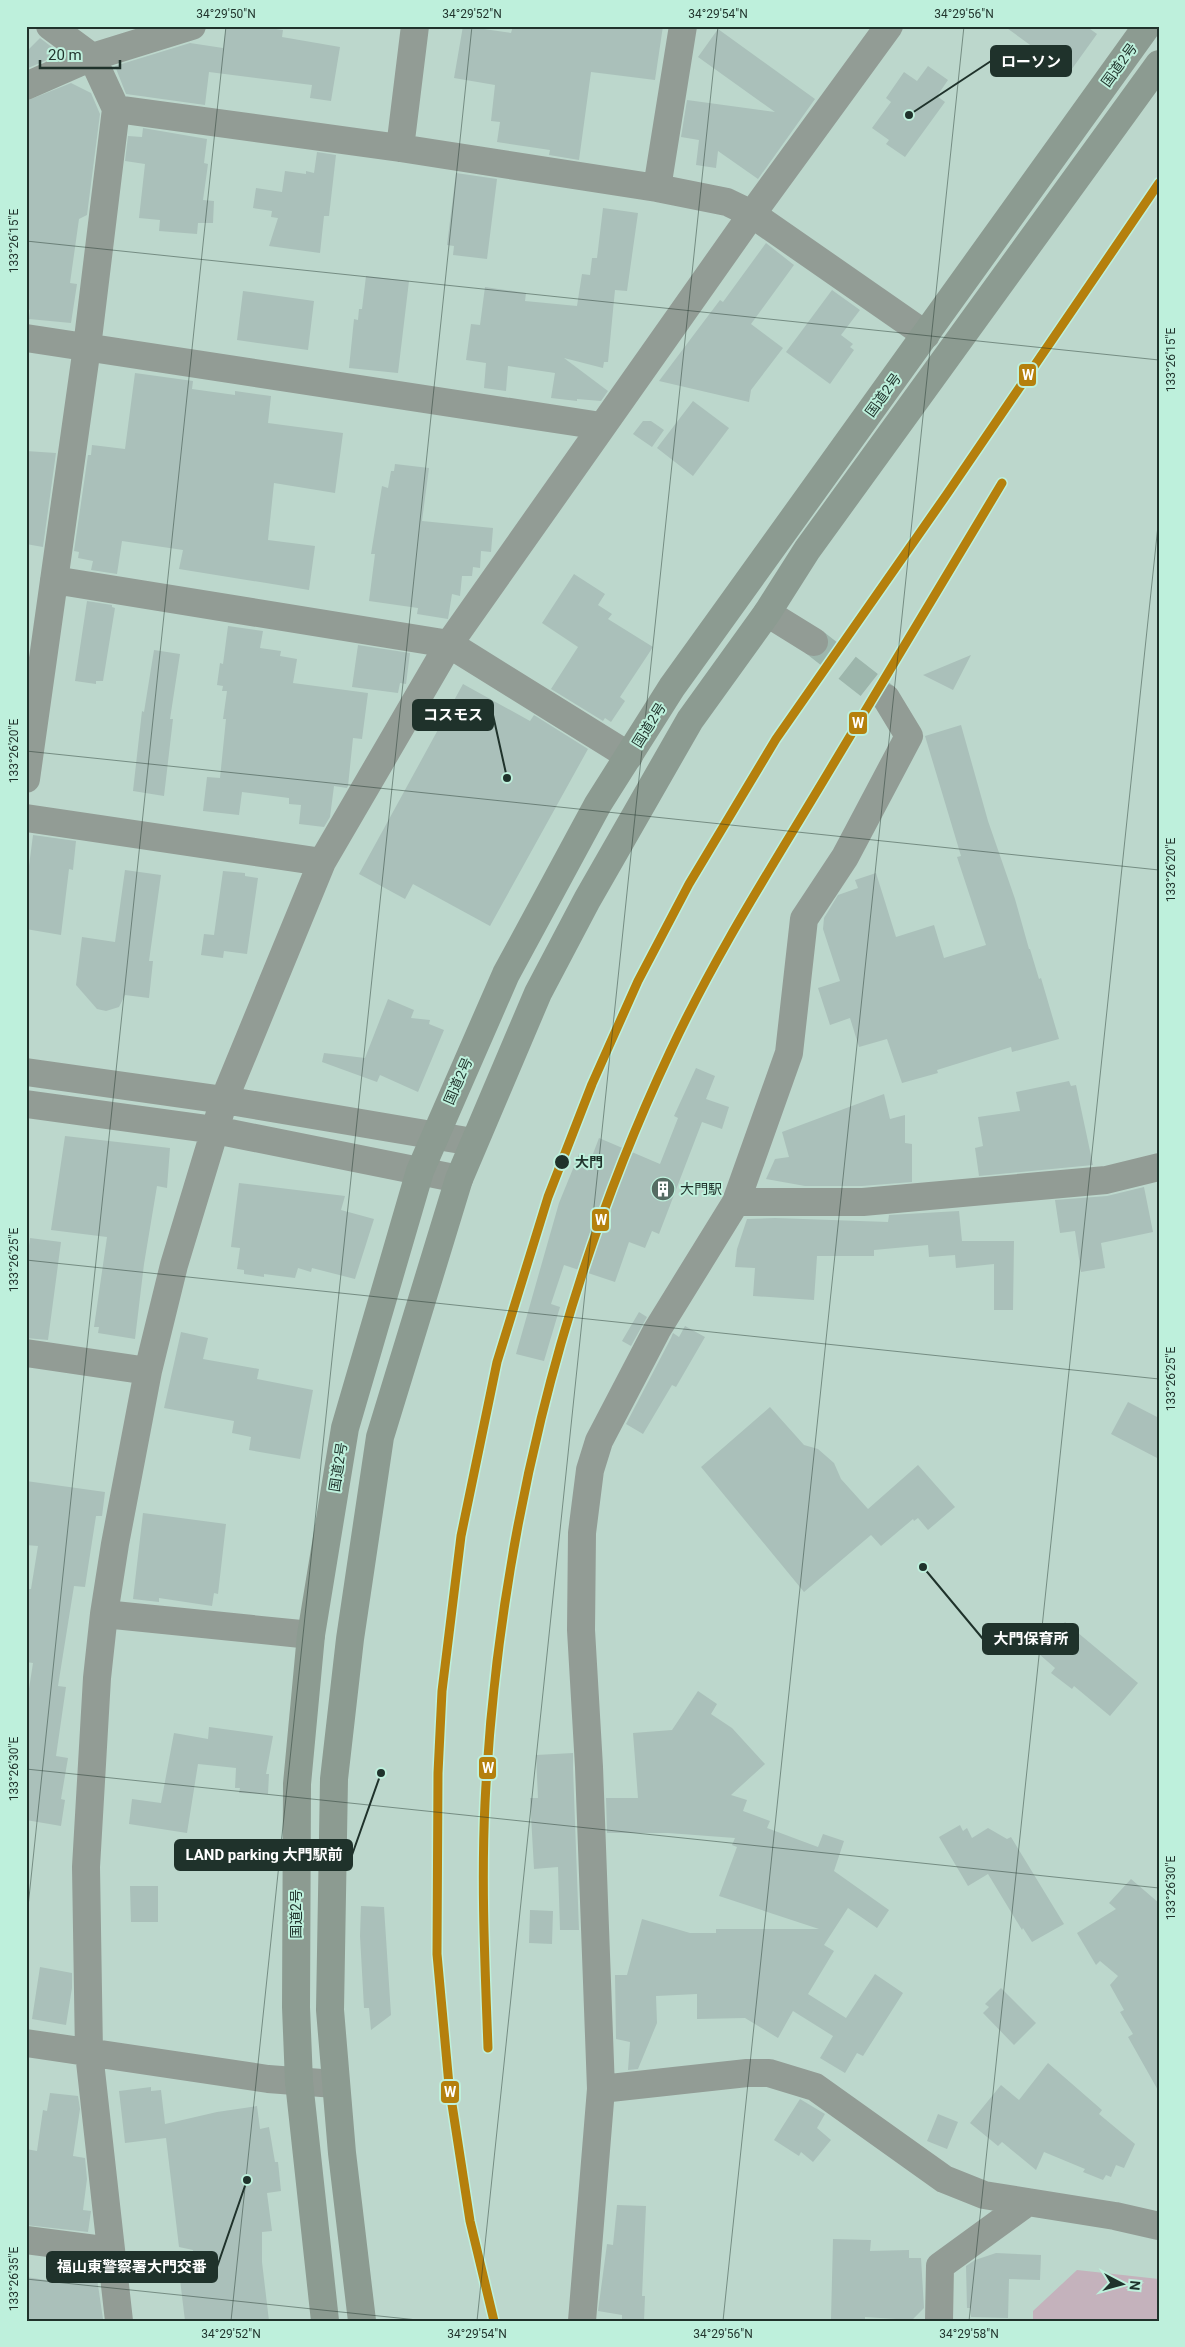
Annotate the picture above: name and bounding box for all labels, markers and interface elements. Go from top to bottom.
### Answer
text: 34°29'50"N [196,7,256,21]
text: 34°29'52"N [442,7,502,21]
text: 34°29'54"N [688,7,748,21]
text: 34°29'56"N [934,7,994,21]
scale bar [40,38,120,70]
street label: 国道2号 [1098,40,1140,90]
text: 20 m [48,46,82,64]
callout: ローソン [991,46,1071,76]
text: ローソン [1001,53,1061,71]
text: 133°26'15"E [7,209,21,273]
text: 133°26'15"E [1164,328,1178,392]
line badge: W [1018,363,1037,387]
text: W [1022,367,1035,383]
street label: 国道2号 [862,370,904,420]
callout: コスモス [413,700,493,730]
street label: 国道2号 [629,700,669,750]
text: コスモス [423,706,483,724]
line badge: W [848,711,868,735]
text: W [852,715,865,731]
text: 133°26'20"E [7,719,21,783]
text: 133°26'20"E [1164,838,1178,902]
street label: 国道2号 [441,1055,475,1107]
marker: 大門 [553,1153,571,1171]
place label: 大門 [575,1154,603,1170]
building icon: 大門駅 [650,1176,676,1202]
place label: 大門駅 [680,1181,722,1197]
line badge: W [591,1208,610,1232]
text: W [595,1212,608,1228]
text: 133°26'25"E [7,1228,21,1292]
text: 133°26'25"E [1164,1347,1178,1411]
street label: 国道2号 [326,1441,350,1493]
callout: 大門保育所 [983,1624,1078,1654]
text: 大門保育所 [993,1630,1069,1648]
text: 133°26'30"E [7,1737,21,1801]
line badge: W [478,1756,497,1780]
text: W [482,1760,495,1776]
callout: LAND parking 大門駅前 [175,1840,352,1870]
text: LAND parking 大門駅前 [185,1846,343,1864]
text: 133°26'30"E [1164,1856,1178,1920]
street label: 国道2号 [288,1889,304,1939]
line badge: W [440,2080,460,2104]
text: W [444,2084,457,2100]
text: 133°26'35"E [7,2247,21,2311]
callout: 福山東警察署大門交番 [47,2252,217,2282]
text: 福山東警察署大門交番 [56,2258,207,2276]
north arrow [1098,2260,1148,2310]
text: N [1126,2280,1143,2291]
text: 34°29'52"N [201,2327,261,2341]
text: 34°29'54"N [447,2327,507,2341]
text: 34°29'56"N [693,2327,753,2341]
text: 34°29'58"N [939,2327,999,2341]

